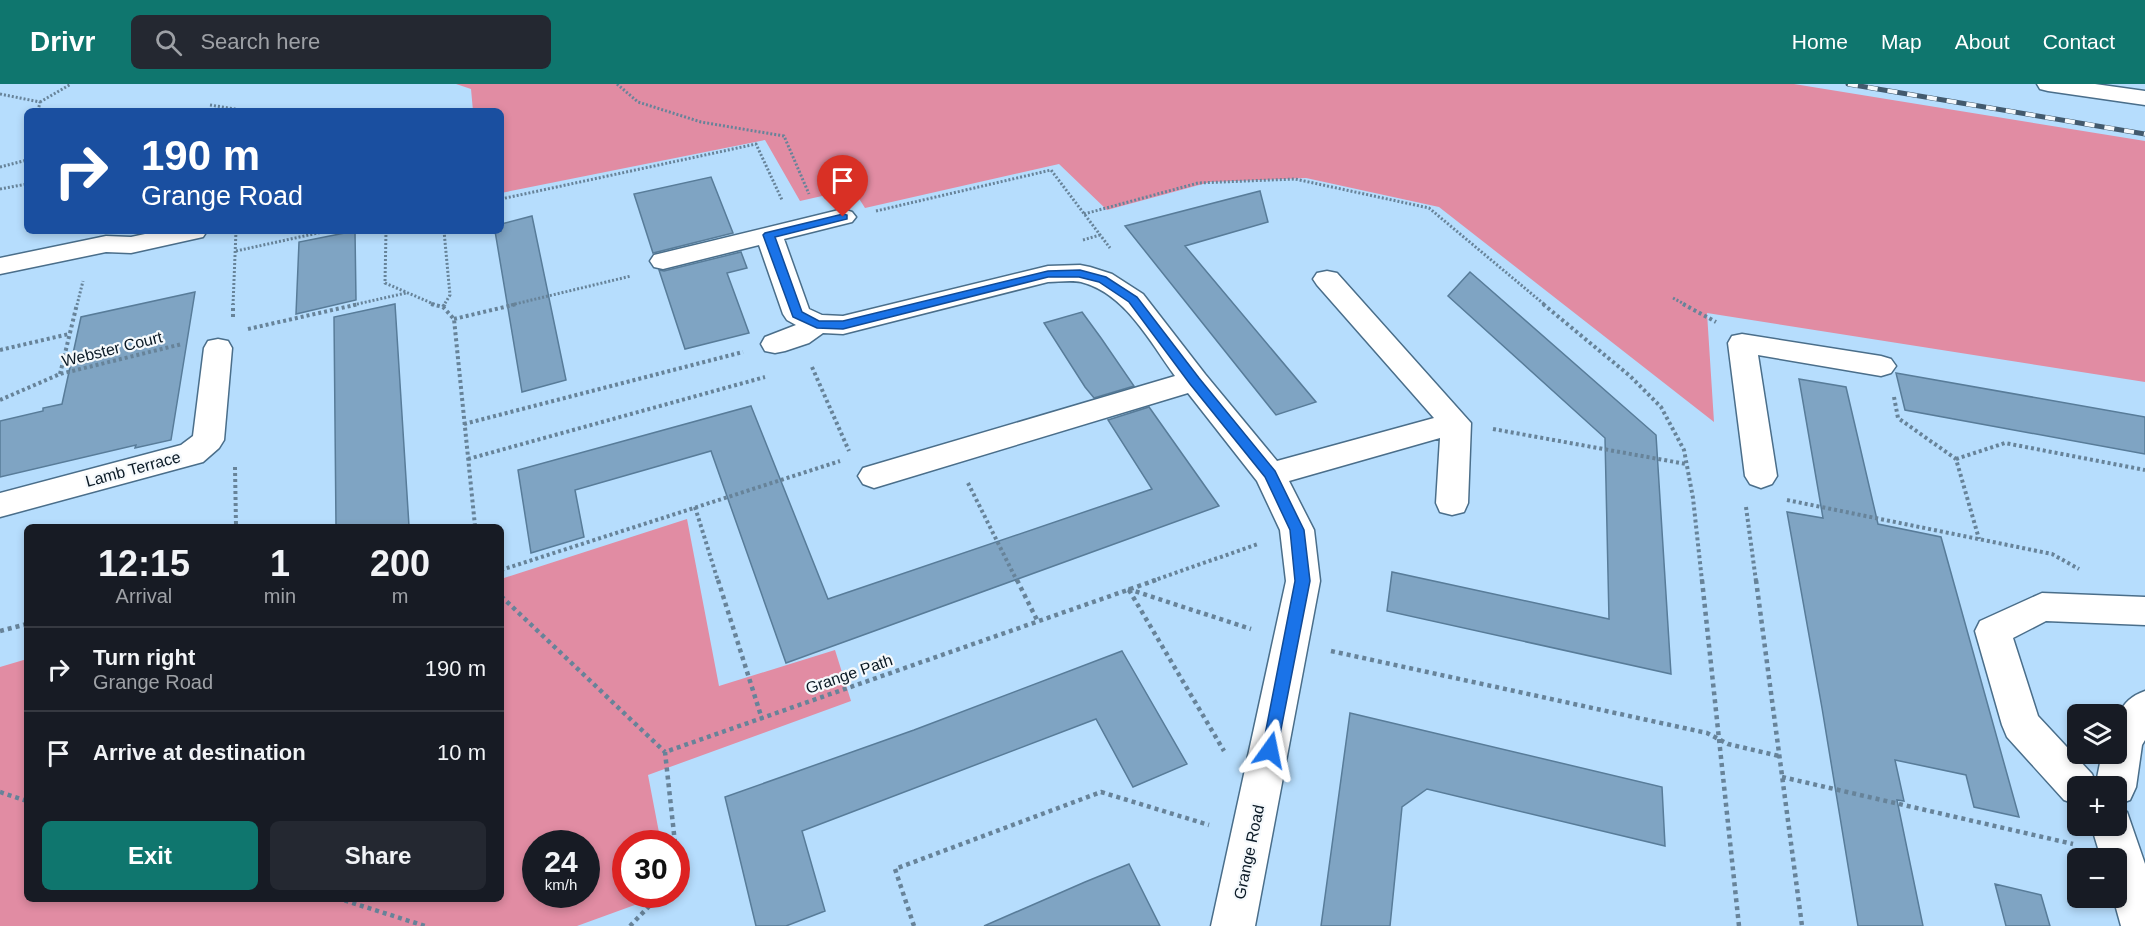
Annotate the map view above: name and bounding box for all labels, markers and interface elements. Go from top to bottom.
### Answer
search box [131,15,551,69]
text: Drivr [30,26,95,57]
icon: search [152,26,185,59]
text: Search here [200,29,320,54]
text: Home [1792,30,1848,53]
text: Map [1881,30,1922,53]
text: About [1955,30,2010,53]
text: Contact [2043,30,2115,53]
icon: right [42,132,120,210]
text: 190 m [141,132,260,179]
pin [817,155,868,217]
icon: arrive [826,164,859,197]
text: Grange Road [141,181,303,211]
street label: Webster Court [60,328,164,370]
street label: Lamb Terrace [84,448,182,490]
text: 12:15 [98,543,190,584]
text: 1 [270,543,290,584]
text: 200 [370,543,430,584]
text: Arrival [116,585,172,607]
text: min [264,585,296,607]
text: m [392,585,408,607]
text: Turn right [93,645,195,670]
street label: Grange Path [803,651,895,697]
icon: right [42,653,75,686]
text: 190 m [425,656,486,681]
text: Grange Road [93,671,213,693]
map controls [2067,704,2127,908]
button: layers [2067,704,2127,764]
position arrow [1238,718,1302,782]
icon: arrive [42,737,75,770]
text: Arrive at destination [93,740,306,765]
text: 10 m [437,740,486,765]
button: + [2067,776,2127,836]
street label: Grange Road [1231,803,1267,901]
button: Exit [42,821,258,890]
button: Share [270,821,486,890]
speed limit sign: 30 [612,830,690,908]
text: 24 [544,845,578,878]
button: − [2067,848,2127,908]
text: km/h [545,876,577,893]

